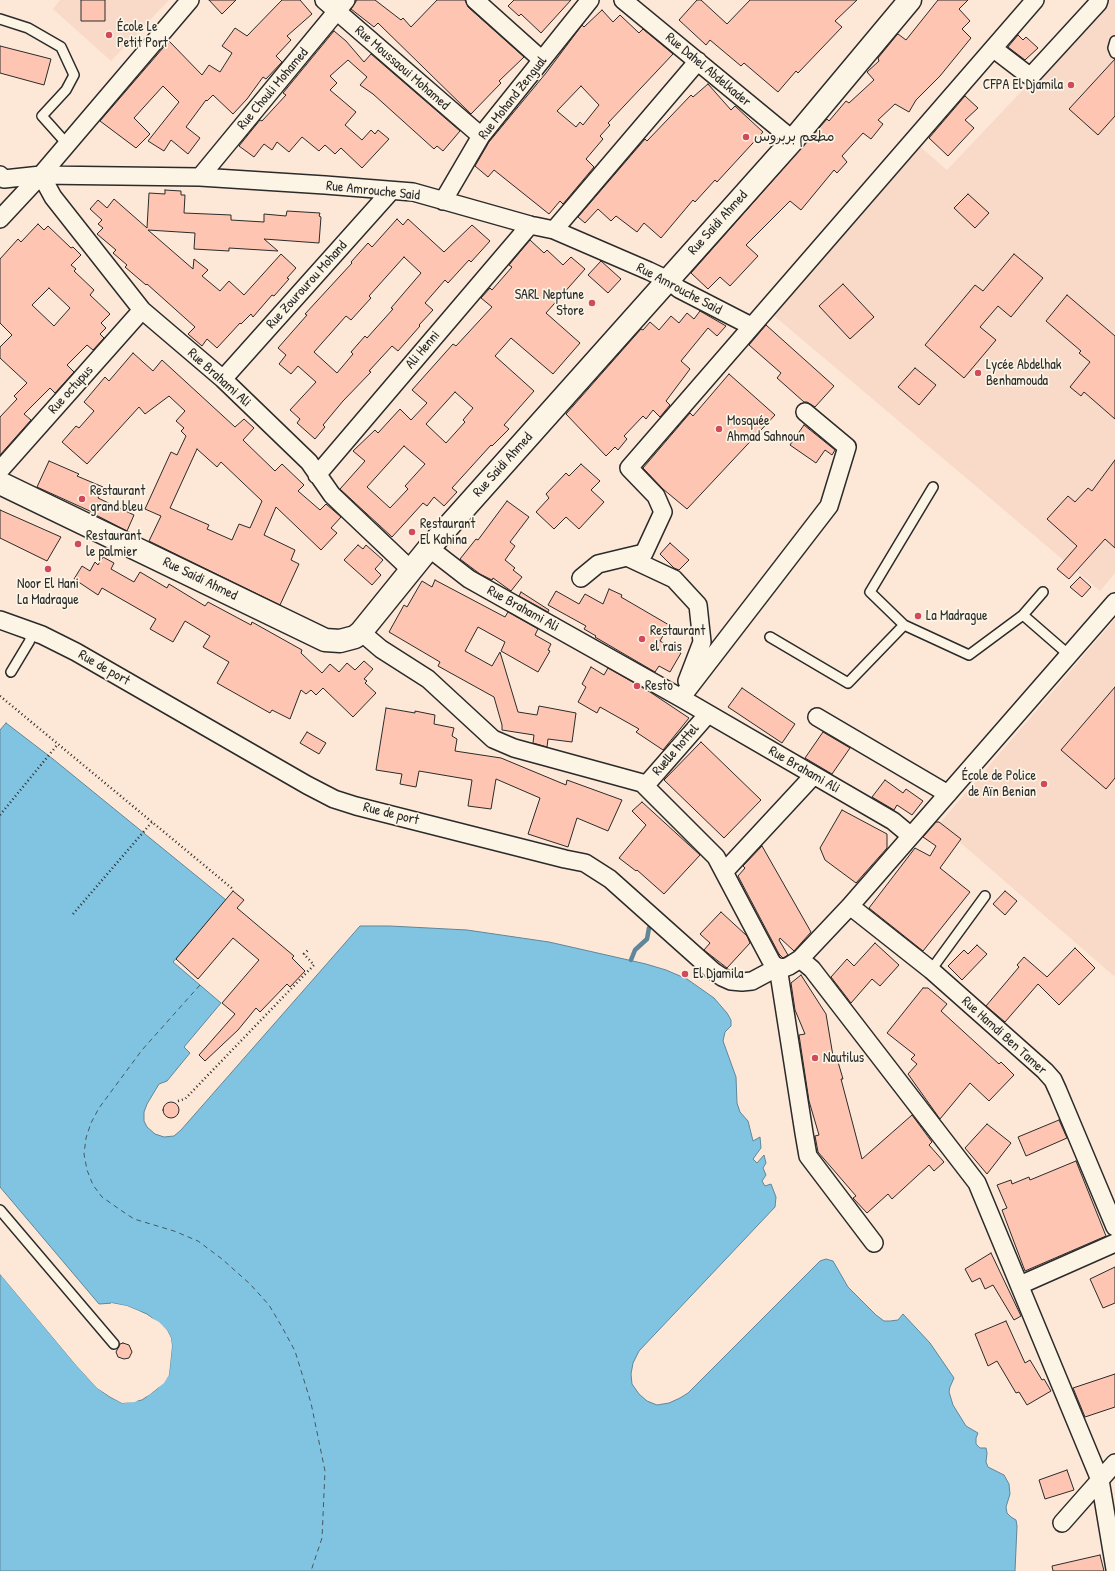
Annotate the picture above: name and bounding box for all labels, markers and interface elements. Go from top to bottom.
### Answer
place label: École Le Petit Port [117,19,168,52]
street label: Rue Moussaoui Mohamed [351,22,453,114]
street label: Rue Dahel Abdelkader [662,29,754,111]
marker: École Le Petit Port [104,30,114,40]
street label: Rue Chouli Mohamed [234,45,312,133]
street label: Rue Mohand Zengual [475,53,551,143]
place label: CFPA El Djamila [983,77,1063,93]
marker: CFPA El Djamila [1066,80,1076,90]
place label: مطعم بربروس [754,129,835,145]
marker: مطعم بربروس [741,132,751,142]
street label: Rue Amrouche Said [325,178,421,204]
street label: Rue Saidi Ahmed [685,187,751,259]
street label: Rue Zourourou Mohand [263,238,351,332]
street label: Rue Amrouche Said [633,259,725,319]
place label: SARL Neptune Store [515,287,584,320]
marker: SARL Neptune Store [587,298,597,308]
street label: Ali Henni [402,327,444,373]
street label: Rue Brahami Ali [184,345,254,411]
place label: Lycée Abdelhak Benhamouda [986,357,1061,390]
street label: Rue octupus [45,362,97,418]
marker: Lycée Abdelhak Benhamouda [973,368,983,378]
place label: Mosquée Ahmad Sahnoun [727,413,805,446]
marker: Mosquée Ahmad Sahnoun [714,424,724,434]
street label: Rue Saidi Ahmed [470,429,536,501]
place label: Restaurant grand bleu [90,483,145,516]
marker: Restaurant grand bleu [77,494,87,504]
place label: Restaurant El Kahina [420,516,475,548]
marker: Restaurant El Kahina [407,527,417,537]
place label: Restaurant le palmier [86,528,141,560]
marker: Restaurant le palmier [73,539,83,549]
street label: Rue Saidi Ahmed [160,554,240,604]
marker: Noor El Hani La Madrague [43,564,53,574]
place label: Noor El Hani La Madrague [17,576,79,608]
street label: Rue Brahami Ali [484,582,562,636]
place label: La Madrague [926,608,987,624]
marker: La Madrague [913,611,923,621]
place label: Restaurant el rais [650,623,705,656]
marker: Restaurant el rais [637,634,647,644]
street label: Rue de port [75,647,133,689]
place label: Resto [645,678,673,694]
marker: Resto [632,681,642,691]
street label: Ruelle hottel [649,721,703,779]
street label: Rue Brahami Ali [765,743,843,797]
place label: École de Police de Aïn Benian [962,768,1036,800]
marker: École de Police de Aïn Benian [1039,779,1049,789]
street label: Rue de port [361,799,421,829]
place label: El Djamila [693,966,743,982]
marker: El Djamila [680,969,690,979]
street label: Rue Hamdi Ben Tamer [958,993,1050,1079]
place label: Nautilus [823,1050,864,1066]
marker: Nautilus [810,1053,820,1063]

